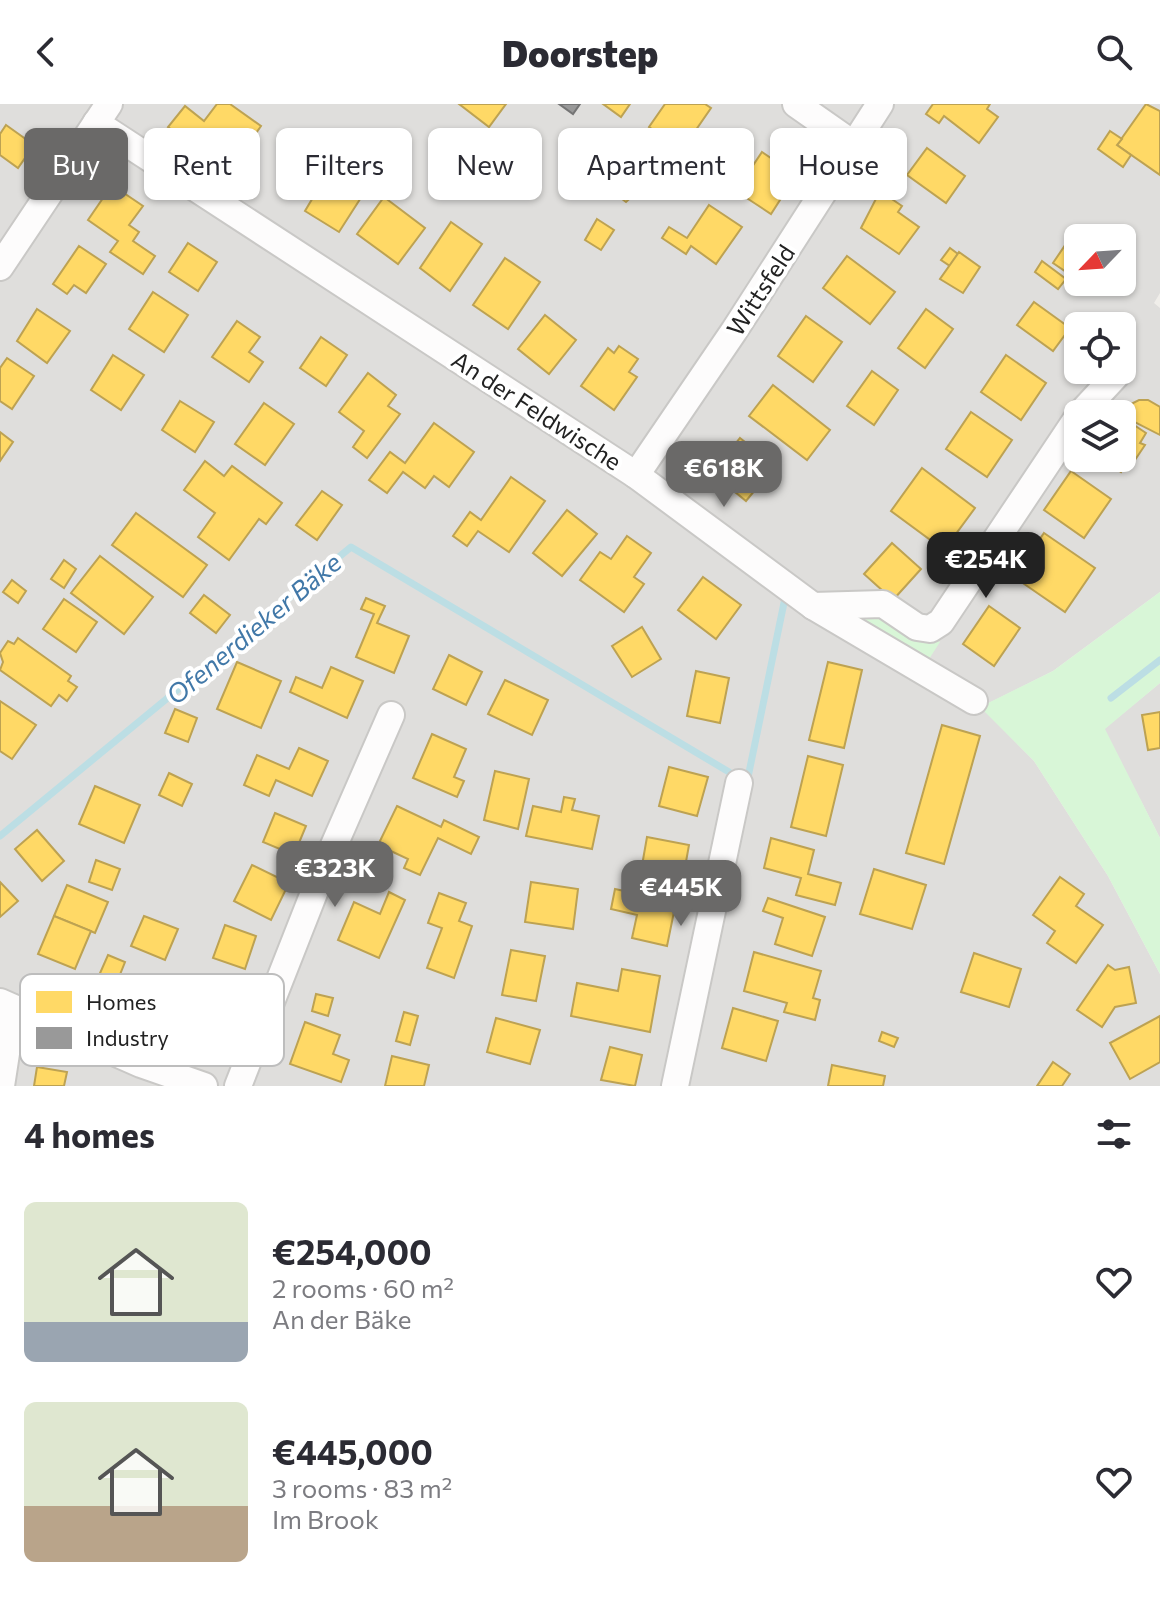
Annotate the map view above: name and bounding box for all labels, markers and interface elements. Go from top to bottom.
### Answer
icon: back [24,30,68,74]
text: Doorstep [502,30,658,74]
icon: search [1092,30,1136,74]
chip: Buy [24,128,128,200]
chip: Rent [144,128,260,200]
chip: Filters [276,128,412,200]
chip: New [428,128,542,200]
chip: Apartment [558,128,754,200]
chip: House [770,128,907,200]
north arrow [1064,224,1136,296]
map controls [1064,224,1136,472]
street label: Wittsfeld [720,239,800,341]
button: locate [1064,312,1136,384]
street label: An der Feldwische [447,344,627,476]
button: layers [1064,400,1136,472]
pin: €618K [668,441,780,509]
text: €618K [684,451,764,482]
pin: €254K [930,532,1042,600]
text: €254K [945,542,1027,573]
water label: Ofenerdieker Bäke [159,546,347,710]
pin: €323K [279,841,391,909]
text: €323K [294,851,376,882]
pin: €445K [625,860,737,928]
text: €445K [639,870,723,901]
legend [20,974,284,1066]
text: Homes [86,988,156,1015]
text: Industry [86,1024,169,1051]
icon: filters [1092,1112,1136,1156]
text: 4 homes [24,1113,155,1155]
text: €254,000 [272,1230,432,1272]
icon: home [88,1234,184,1330]
icon: heart [1092,1260,1136,1304]
text: 2 rooms · 60 m² [272,1272,454,1303]
text: An der Bäke [272,1303,411,1334]
text: €445,000 [272,1430,433,1472]
icon: home [88,1434,184,1530]
icon: heart [1092,1460,1136,1504]
text: 3 rooms · 83 m² [272,1472,452,1503]
text: Im Brook [272,1503,379,1534]

